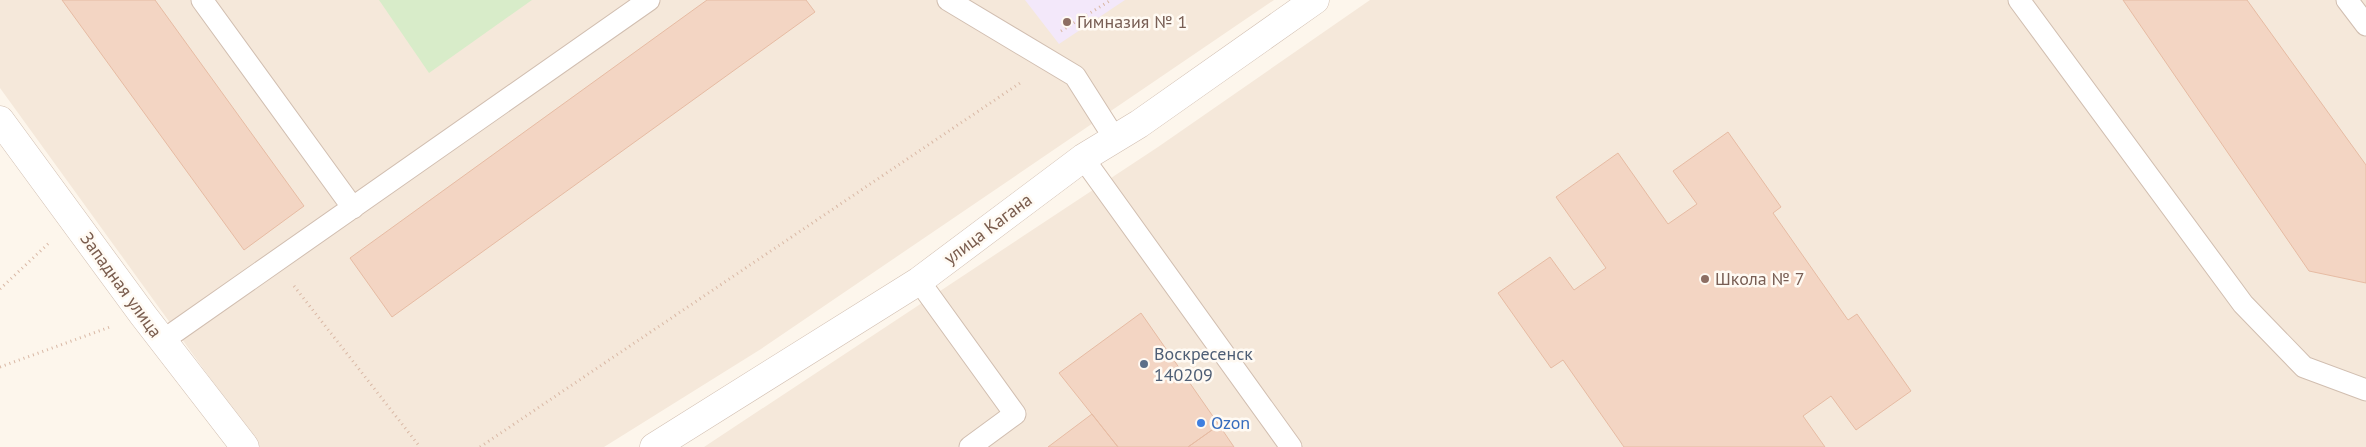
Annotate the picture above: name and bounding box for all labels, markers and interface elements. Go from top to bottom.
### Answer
place label: Гимназия № 1 [1077,10,1187,33]
marker: Гимназия № 1 [1061,16,1073,28]
street label: улица Кагана [939,188,1036,269]
street label: Западная улица [75,227,167,342]
place label: Школа № 7 [1715,267,1805,290]
marker: Школа № 7 [1699,273,1711,285]
place label: Воскресенск 140209 [1154,342,1253,386]
marker: Воскресенск 140209 [1138,358,1150,370]
place label: Ozon [1211,411,1250,434]
marker: Ozon [1195,417,1207,429]

